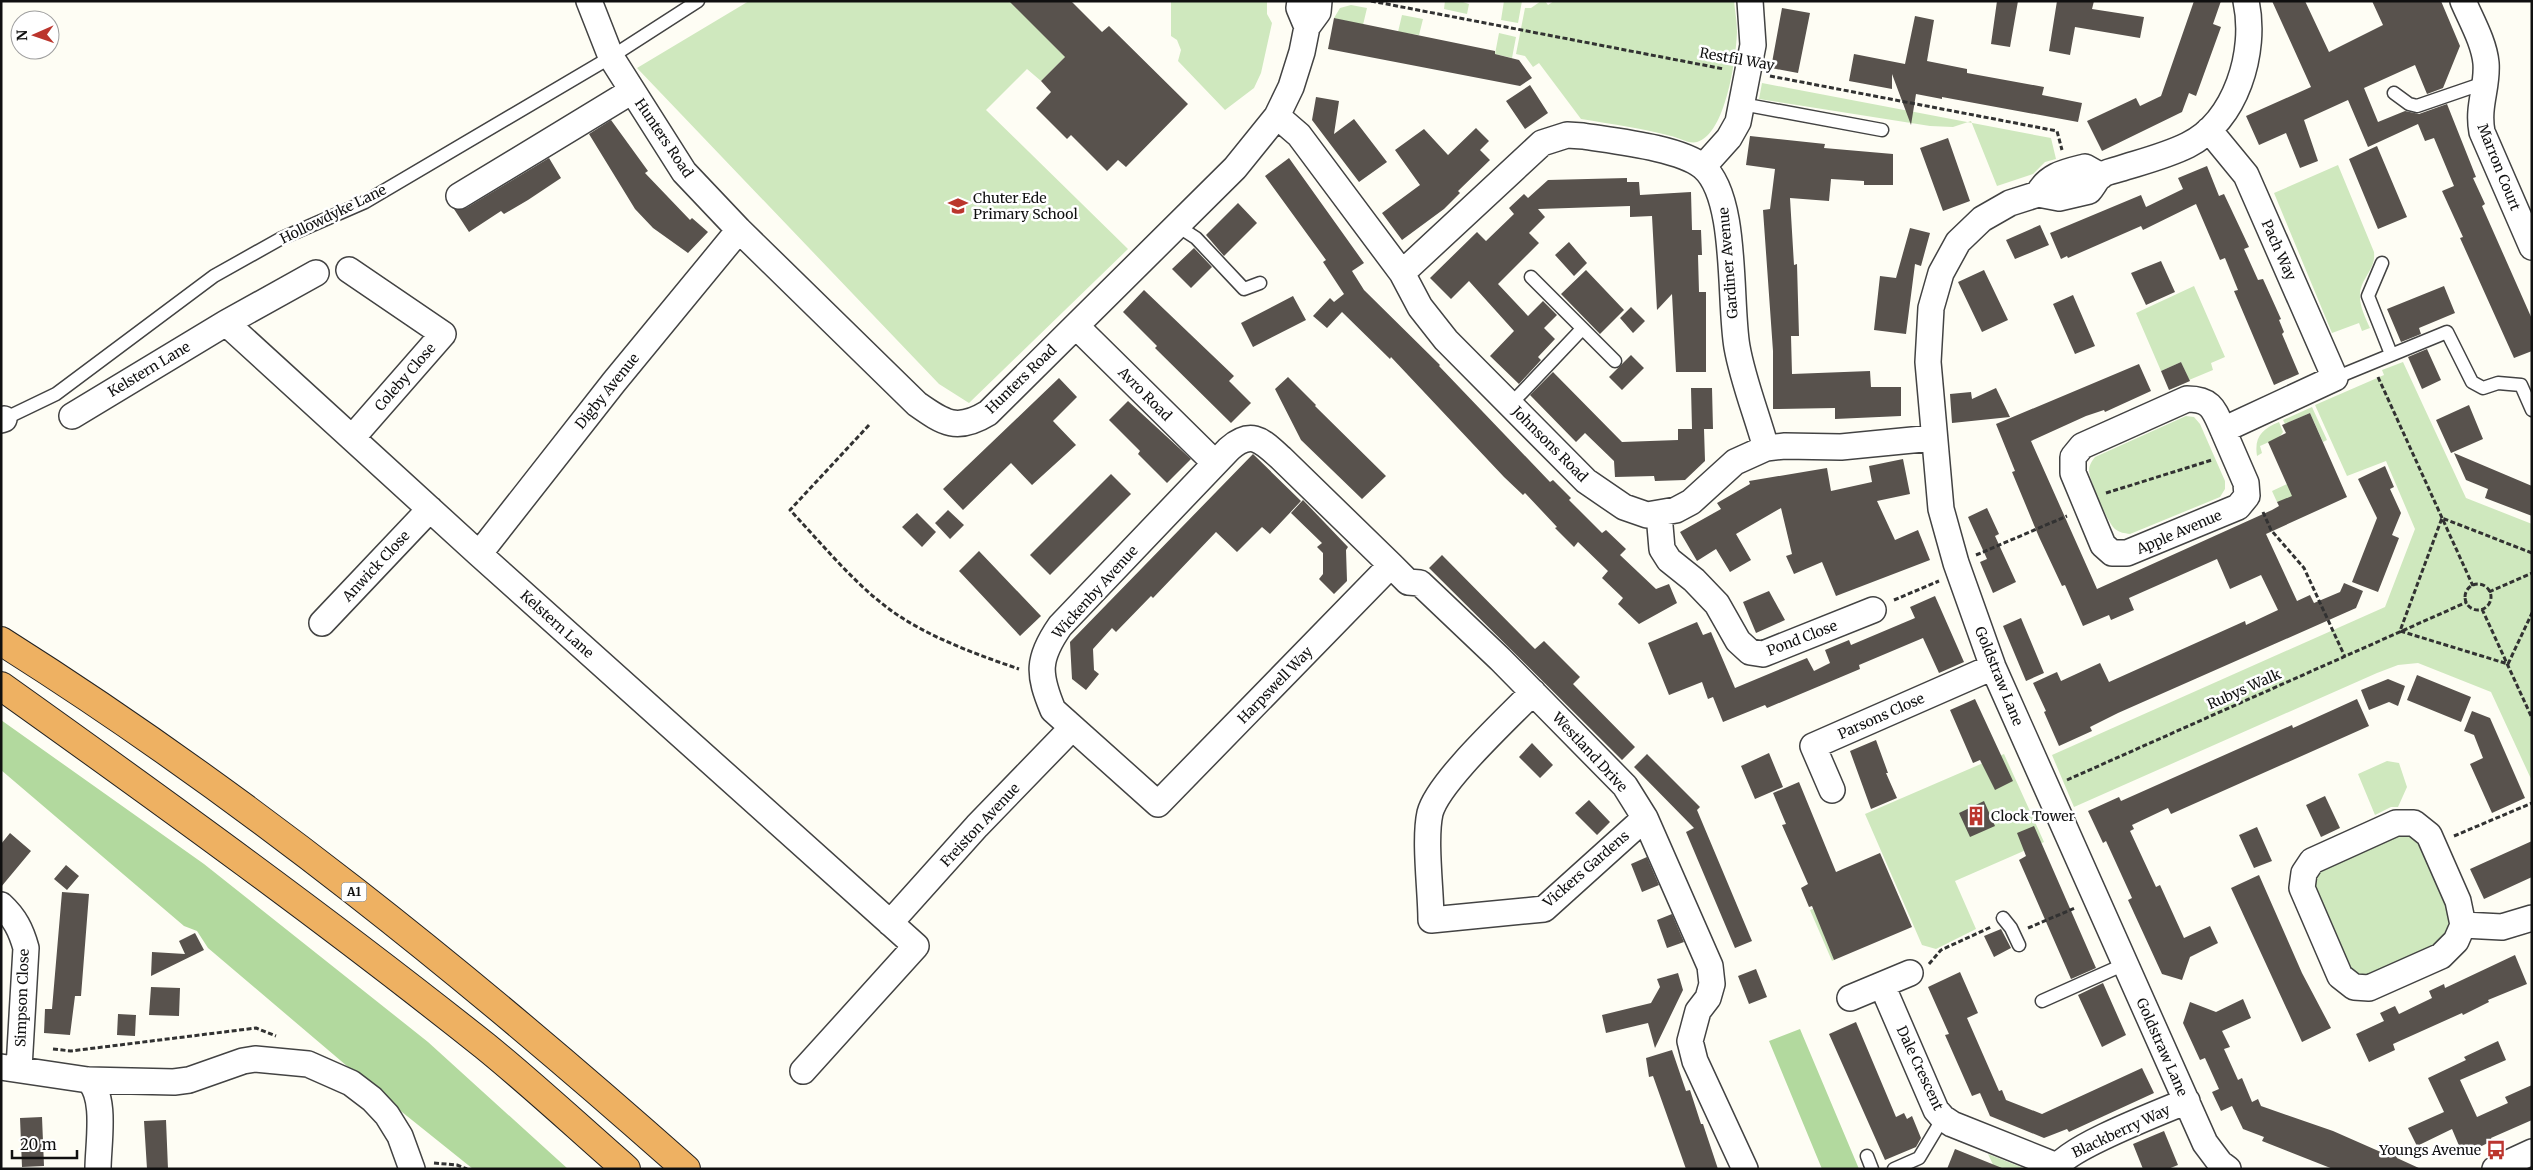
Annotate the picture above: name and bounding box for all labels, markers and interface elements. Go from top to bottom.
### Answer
north arrow [10,10,60,60]
text: N [13,30,31,41]
street label: Restfil Way [1698,44,1777,75]
street label: Hunters Road [631,95,697,181]
street label: Marron Court [2473,121,2525,214]
street label: Hollowdyke Lane [277,180,389,248]
place label: Chuter Ede Primary School [973,189,1078,223]
school or university icon: Chuter Ede Primary School [947,195,969,217]
street label: Gardiner Avenue [1714,207,1742,319]
street label: Pach Way [2258,217,2301,284]
street label: Kelstern Lane [105,337,193,401]
street label: Coleby Close [371,339,439,415]
street label: Hunters Road [982,340,1061,417]
street label: Digby Avenue [571,350,643,432]
street label: Avro Road [1114,363,1176,425]
street label: Johnsons Road [1508,402,1592,486]
street label: Apple Avenue [2133,506,2224,558]
street label: Anwick Close [338,527,413,606]
street label: Wickenby Avenue [1048,542,1142,643]
street label: Kelstern Lane [516,586,598,662]
street label: Pond Close [1764,616,1840,660]
street label: Goldstraw Lane [1971,624,2027,728]
street label: Harpswell Way [1234,642,1317,727]
street label: Rubys Walk [2204,665,2284,713]
street label: Parsons Close [1835,689,1927,743]
street label: Westland Drive [1548,708,1631,796]
street label: Freiston Avenue [937,779,1023,871]
building icon: Clock Tower [1965,805,1987,827]
place label: Clock Tower [1991,807,2075,825]
street label: Vickers Gardens [1538,827,1633,912]
road number: A1 [342,882,366,902]
street label: Simpson Close [11,949,33,1047]
street label: Goldstraw Lane [2132,995,2192,1099]
street label: Dale Crescent [1893,1023,1948,1114]
street label: Blackberry Way [2069,1100,2174,1162]
scale bar [12,1128,78,1160]
text: 20 m [20,1135,57,1154]
bus stop icon: Youngs Avenue [2485,1139,2507,1161]
place label: Youngs Avenue [2378,1141,2481,1159]

